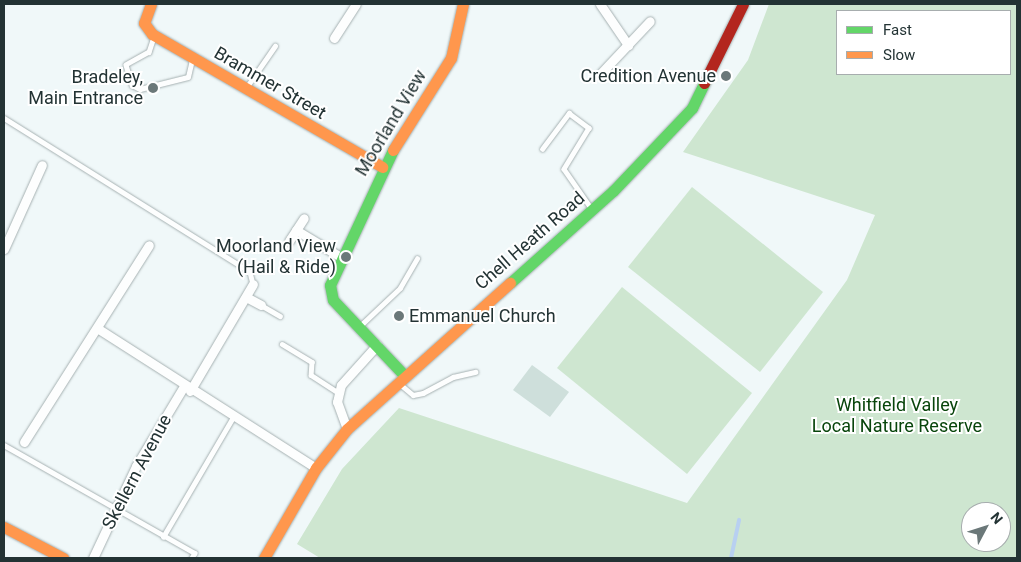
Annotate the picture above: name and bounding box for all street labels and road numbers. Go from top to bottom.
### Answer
street label: Brammer Street [210,42,330,124]
street label: Moorland View [351,66,431,180]
street label: Chell Heath Road [471,188,589,294]
street label: Skellern Avenue [98,411,176,533]

